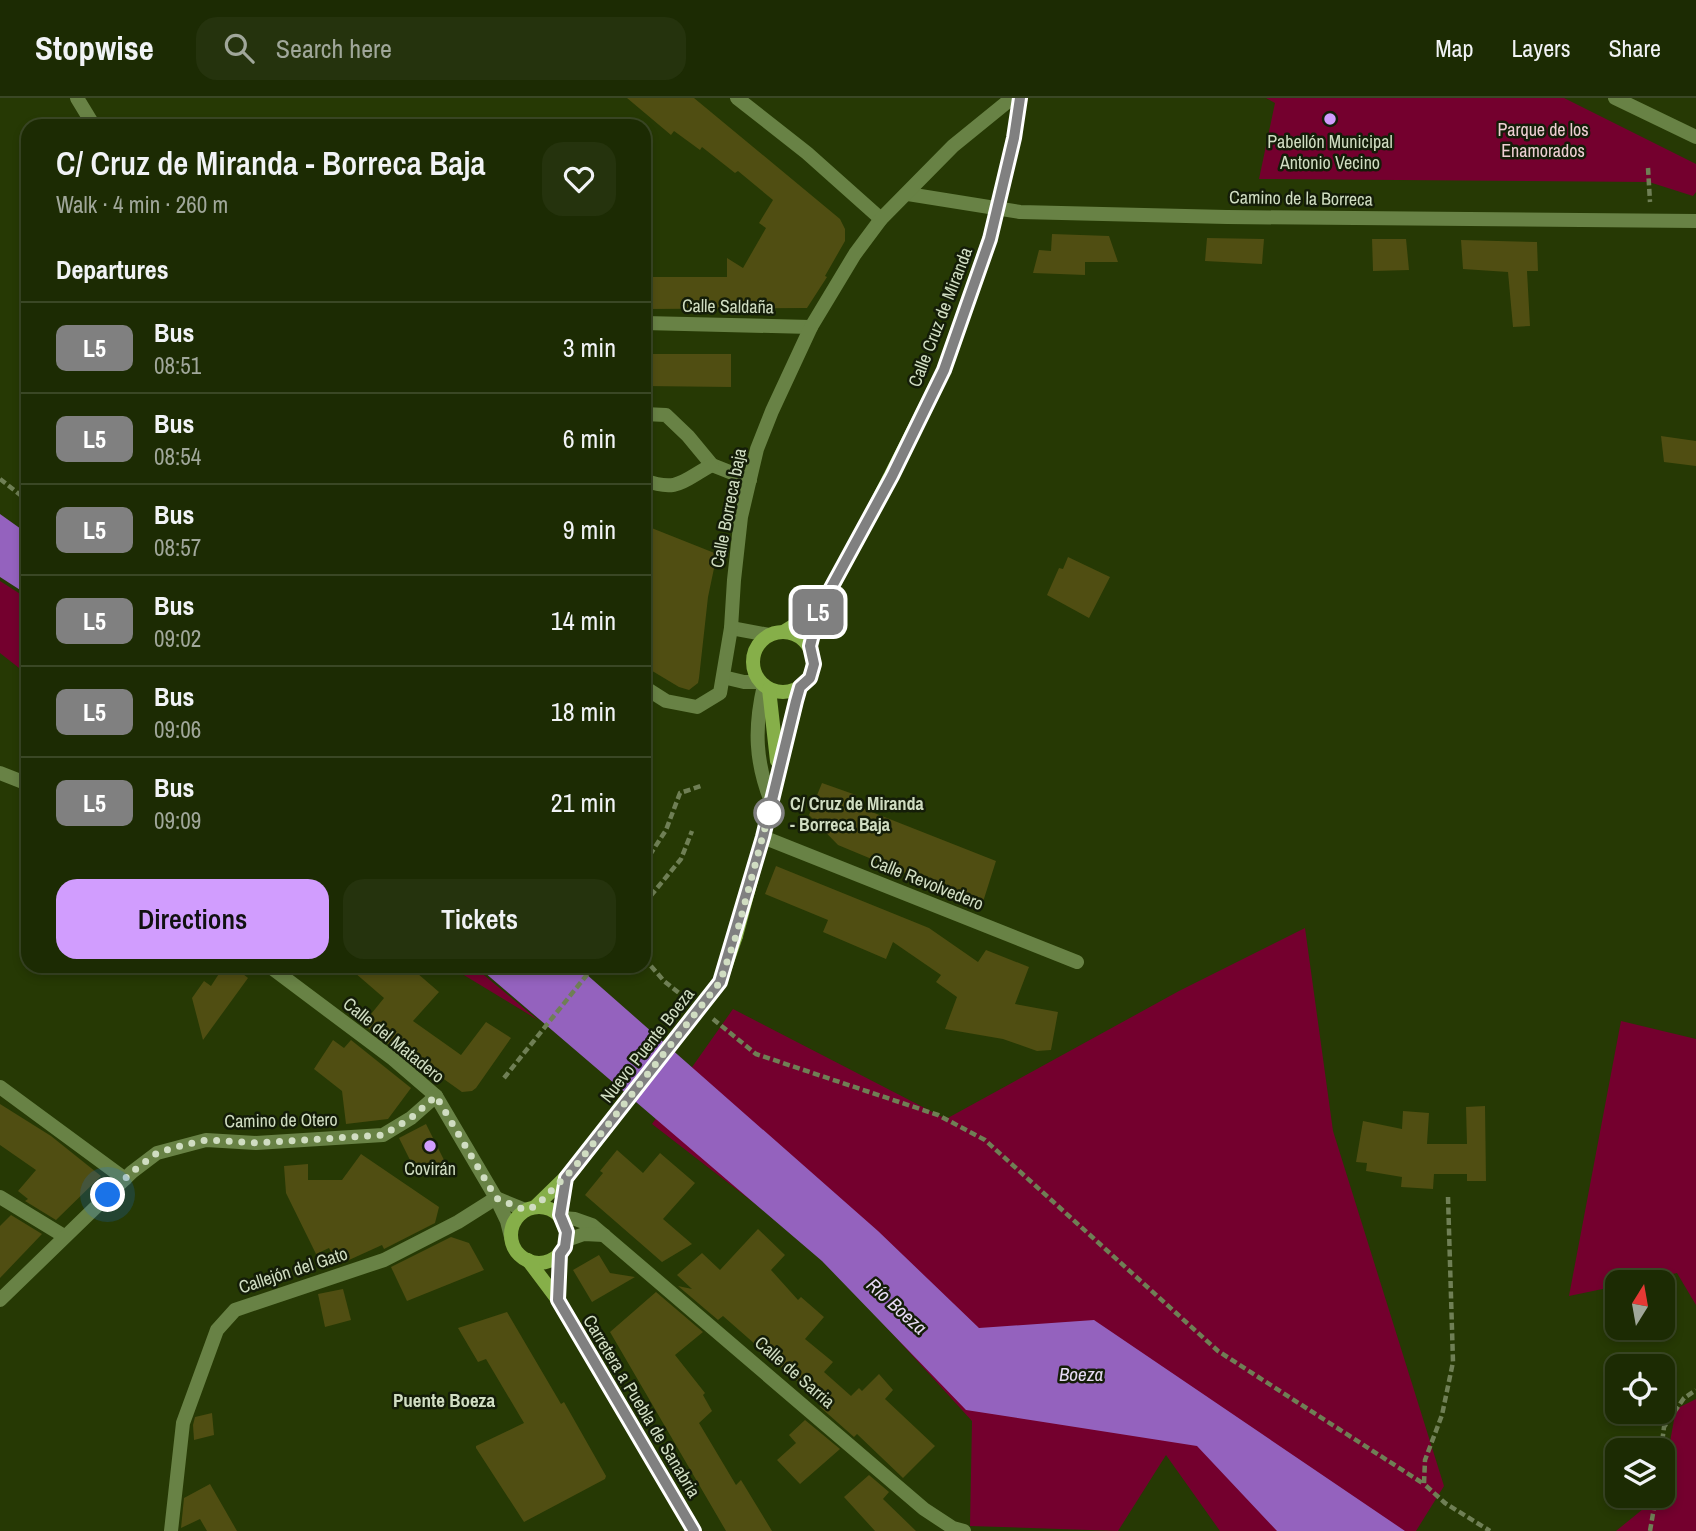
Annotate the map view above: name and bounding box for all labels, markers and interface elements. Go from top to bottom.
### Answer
search box [196,17,686,80]
text: Stopwise [35,26,154,70]
icon: search [220,29,258,67]
text: Search here [276,31,392,66]
text: Map [1435,32,1473,64]
text: Layers [1511,32,1570,64]
text: Share [1608,32,1661,64]
marker: Pabellón Municipal Antonio Vecino [1322,111,1338,127]
park label: Parque de los Enamorados [1497,117,1589,163]
place label: Pabellón Municipal Antonio Vecino [1267,129,1393,175]
text: C/ Cruz de Miranda - Borreca Baja [56,141,485,185]
button: heart [542,142,616,216]
street label: Camino de la Borreca [1229,184,1373,212]
text: Walk · 4 min · 260 m [56,189,228,220]
street label: Calle Cruz de Miranda [902,244,978,390]
text: Departures [56,252,169,287]
street label: Calle Saldaña [682,293,774,319]
text: Bus [154,315,194,350]
text: 3 min [563,330,616,365]
text: L5 [83,332,106,364]
text: 08:51 [154,350,201,381]
text: Bus [154,406,194,441]
text: 6 min [563,421,616,456]
text: L5 [83,423,106,455]
text: 08:54 [154,441,201,472]
street label: Calle Borreca baja [704,446,752,570]
text: Bus [154,497,194,532]
text: 9 min [563,512,616,547]
text: L5 [83,514,106,546]
text: 08:57 [154,532,201,563]
text: Bus [154,588,194,623]
line badge: L5 [786,589,850,635]
text: L5 [807,596,829,628]
text: 14 min [551,603,616,638]
text: L5 [83,605,106,637]
text: 09:02 [154,623,201,654]
text: Bus [154,679,194,714]
text: 18 min [551,694,616,729]
text: L5 [83,696,106,728]
text: 09:06 [154,714,201,745]
text: Bus [154,770,194,805]
text: 21 min [551,785,616,820]
text: L5 [83,787,106,819]
place label: C/ Cruz de Miranda - Borreca Baja [790,791,924,837]
marker: C/ Cruz de Miranda - Borreca Baja [754,798,784,828]
text: 09:09 [154,805,201,836]
street label: Calle Revolvedero [866,848,988,916]
button: Directions [56,879,329,959]
button: Tickets [343,879,616,959]
street label: Nuevo Puente Boeza [594,982,700,1108]
street label: Calle del Matadero [338,991,450,1089]
street label: Camino de Otero [224,1107,338,1133]
marker: Covirán [422,1138,438,1154]
place label: Covirán [404,1156,456,1181]
your location [90,1177,125,1212]
street label: Callejón del Gato [235,1241,351,1299]
north arrow [1605,1270,1675,1340]
map controls [1605,1270,1675,1508]
water label: Río Boeza [861,1272,933,1340]
street label: Carretera a Puebla de Sanabria [577,1310,707,1502]
street label: Calle de Sarria [750,1330,840,1414]
button: locate [1605,1354,1675,1424]
water label: Boeza [1059,1361,1103,1387]
district label: Puente Boeza [393,1387,495,1413]
button: layers [1605,1438,1675,1508]

